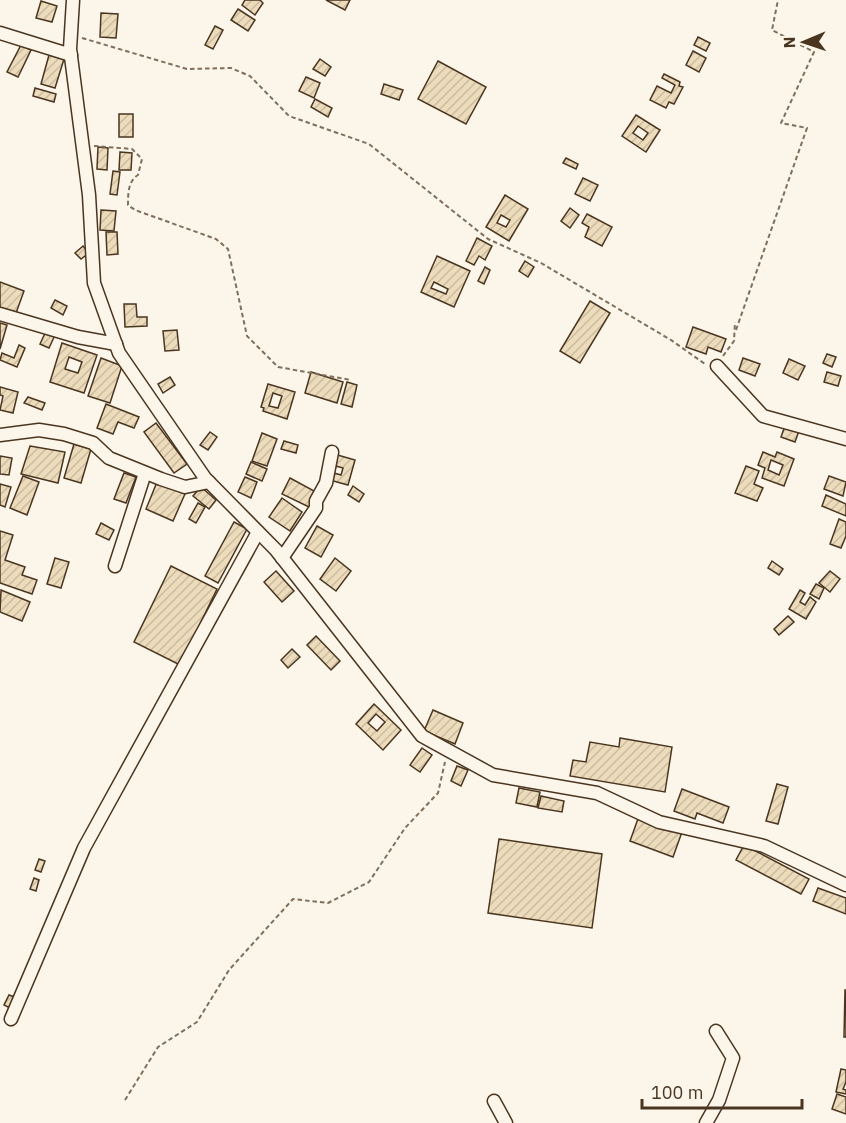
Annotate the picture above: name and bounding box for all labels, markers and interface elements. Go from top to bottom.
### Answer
north arrow [774,12,834,72]
text: N [779,36,799,49]
scale bar [642,1072,802,1110]
text: 100 m [651,1081,703,1104]

